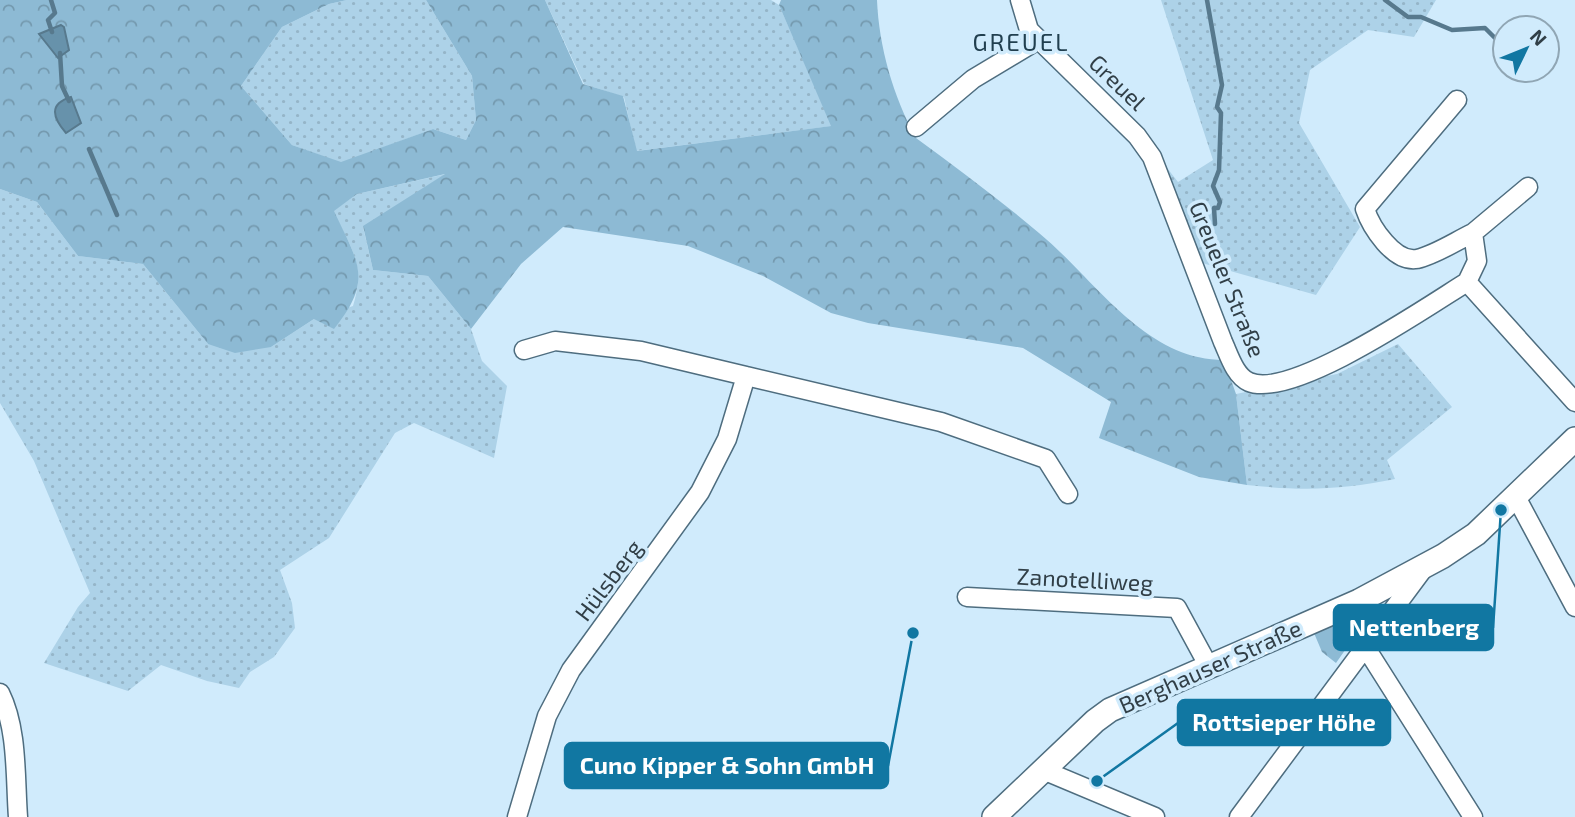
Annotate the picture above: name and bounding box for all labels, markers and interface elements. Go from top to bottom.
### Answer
north arrow [1491,14,1561,84]
text: N [1526,24,1552,50]
district label: GREUEL [972,27,1070,56]
street label: Greuel [1084,48,1152,116]
street label: Greueler Straße [1184,197,1272,361]
street label: Hülsberg [568,534,648,626]
street label: Zanotelliweg [1016,561,1154,597]
callout: Nettenberg [1334,605,1493,650]
text: Nettenberg [1349,612,1479,641]
street label: Berghauser Straße [1114,613,1306,719]
callout: Rottsieper Höhe [1178,700,1390,745]
text: Rottsieper Höhe [1192,707,1376,736]
callout: Cuno Kipper & Sohn GmbH [565,743,888,788]
text: Cuno Kipper & Sohn GmbH [580,750,874,779]

